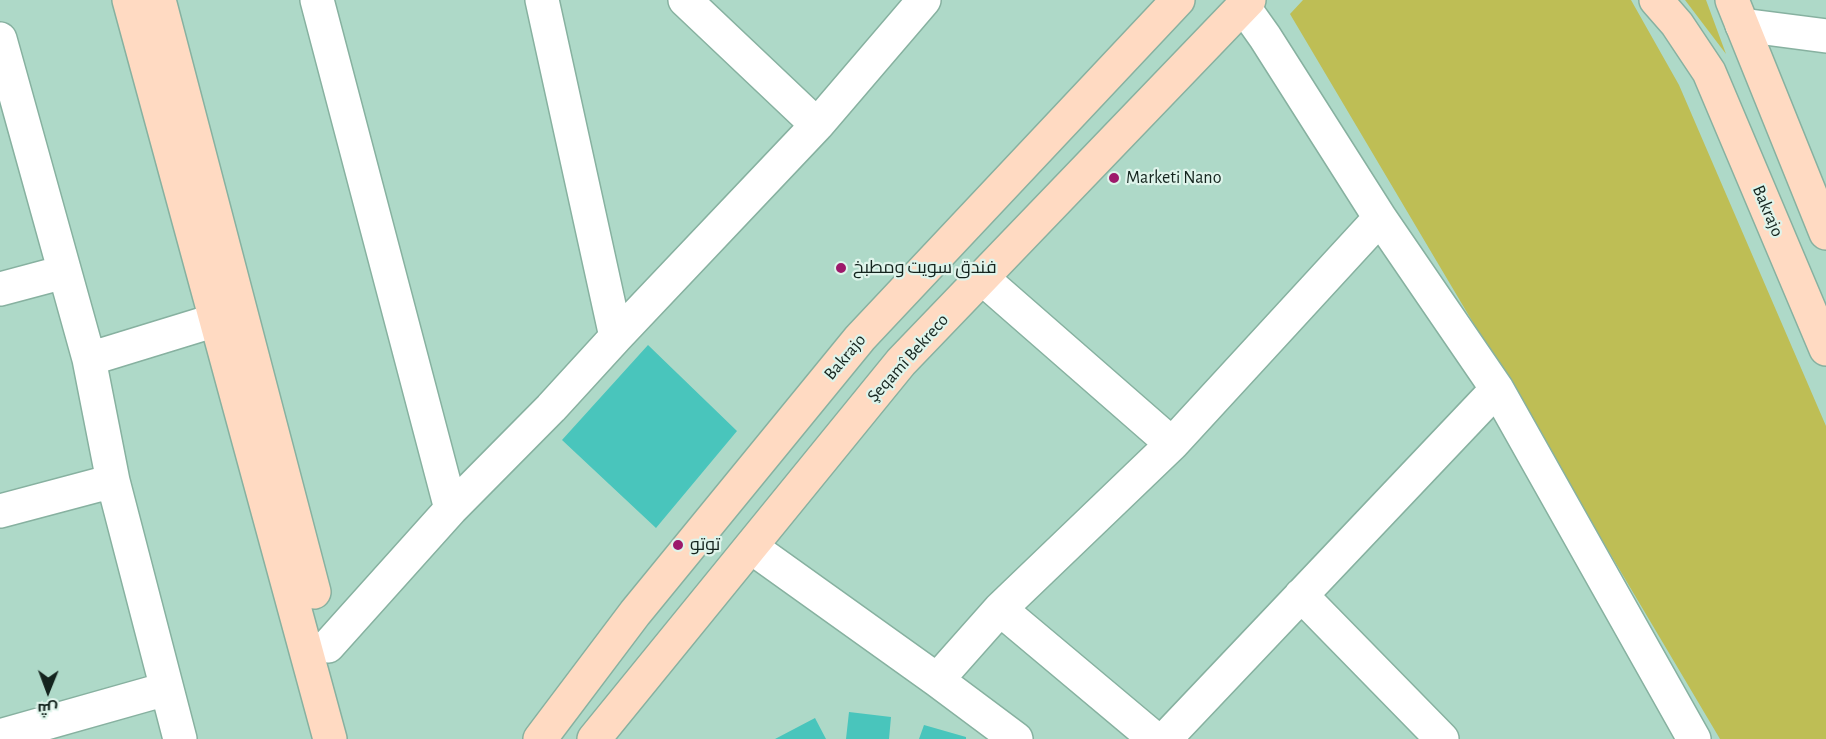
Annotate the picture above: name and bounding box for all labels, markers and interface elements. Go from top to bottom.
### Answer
place label: Marketi Nano [1126,167,1221,189]
marker: Marketi Nano [1107,171,1121,185]
street label: Bakrajo [1748,182,1788,240]
place label: فندق سويت ومطبخ [853,257,997,279]
marker: فندق سويت ومطبخ [834,261,848,275]
street label: Şeqamî Bekreco [863,309,953,407]
street label: Bakrajo [819,329,871,385]
place label: توتو [690,534,720,556]
marker: توتو [671,538,685,552]
north arrow [18,661,78,721]
text: ش [37,701,58,717]

